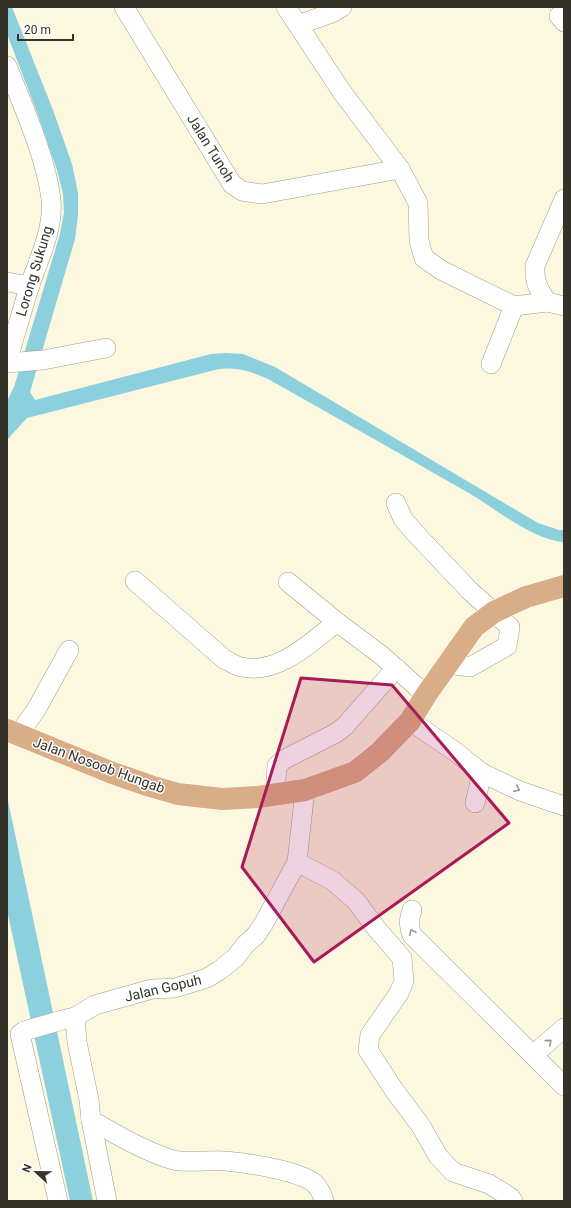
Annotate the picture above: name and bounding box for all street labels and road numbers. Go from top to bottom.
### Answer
street label: Jalan Tunoh [184,111,238,185]
street label: Lorong Sukung [13,224,55,318]
street label: Jalan Nosoob Hungab [31,734,167,796]
street label: Jalan Gopuh [123,971,203,1005]

